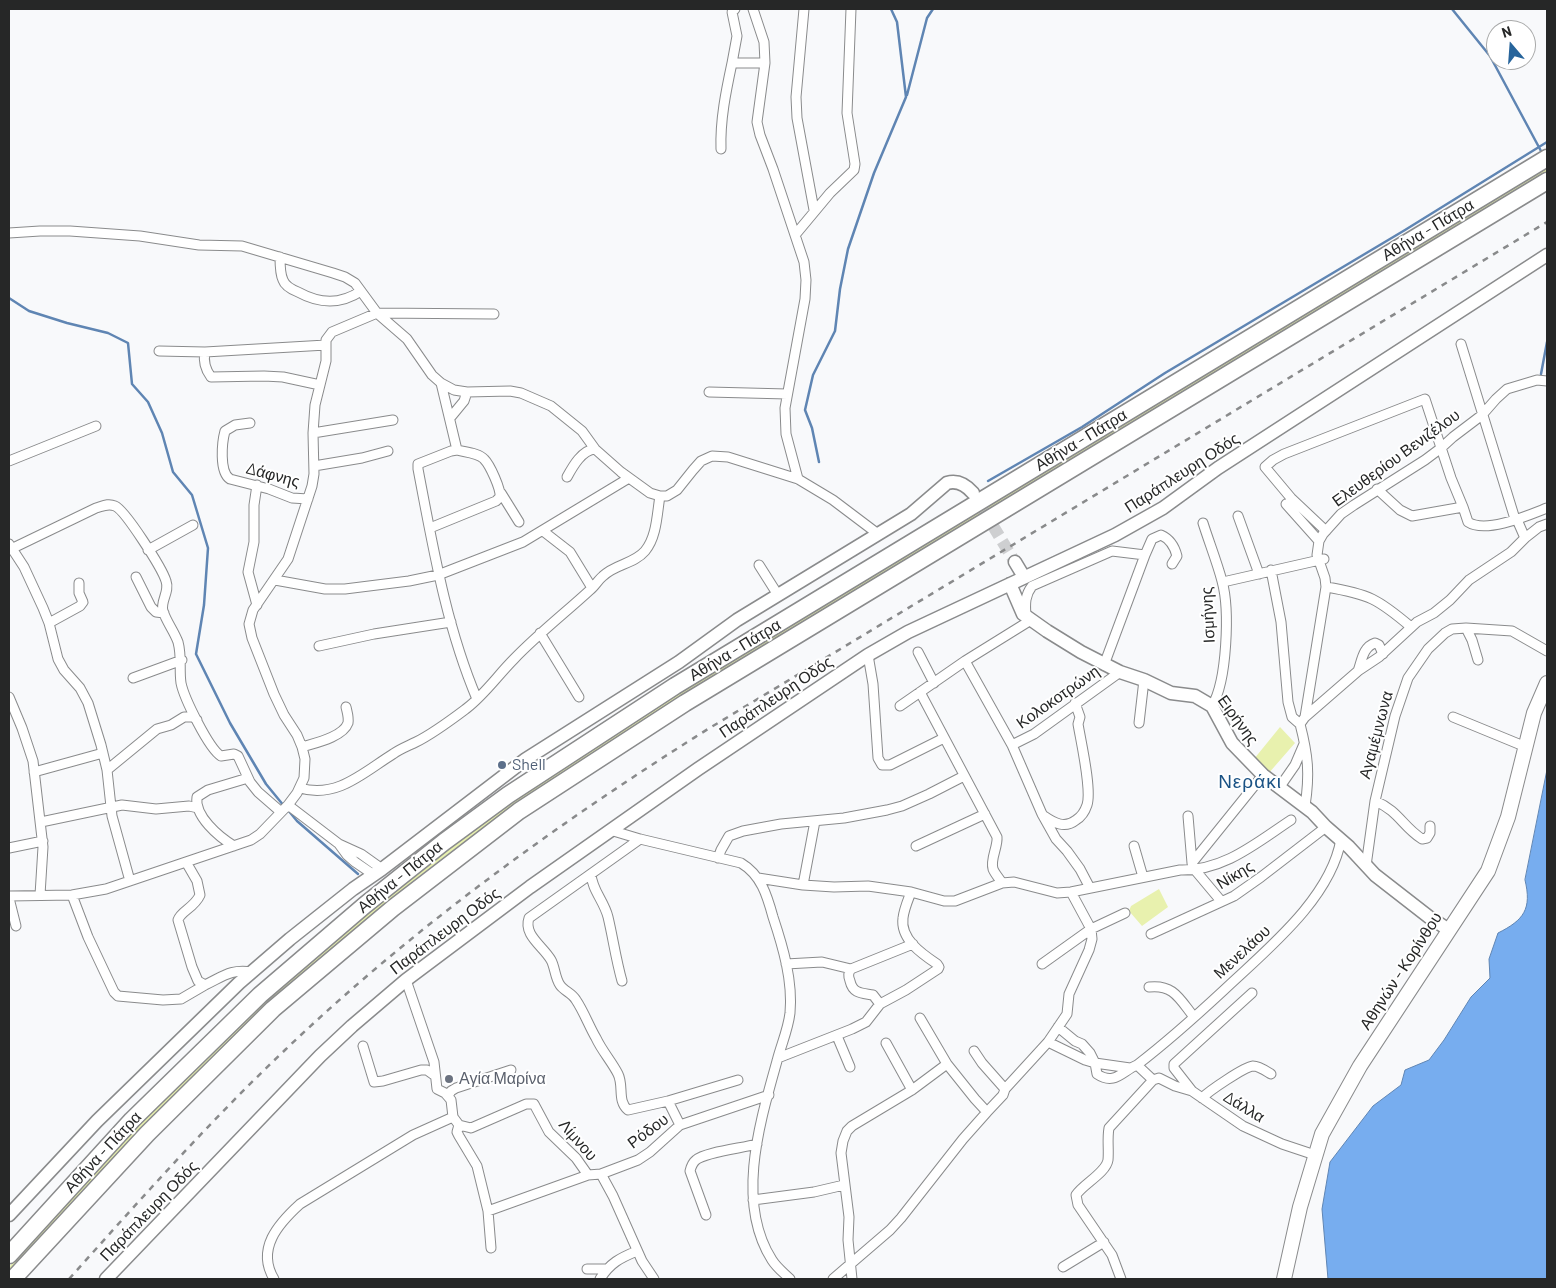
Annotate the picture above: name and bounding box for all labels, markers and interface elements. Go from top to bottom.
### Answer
north arrow [1486,20,1536,70]
text: N [1499,22,1514,41]
street label: Αθήνα - Πάτρα [1379,195,1477,265]
street label: Αθήνα - Πάτρα [1032,405,1130,475]
street label: Ελευθερίου Βενιζέλου [1328,405,1464,511]
street label: Παράπλευρη Οδός [1121,429,1243,517]
street label: Δάφνης [244,459,302,491]
street label: Ισμήνης [1197,586,1219,644]
street label: Αθήνα - Πάτρα [686,615,784,685]
street label: Παράπλευρη Οδός [716,652,836,742]
street label: Κολοκοτρώνη [1013,661,1103,733]
street label: Αγαμέμνωνα [1355,689,1397,781]
street label: Ειρήνης [1214,691,1262,749]
place label: Shell [512,755,546,775]
marker: Shell [496,759,508,771]
district label: Νεράκι [1217,771,1283,793]
street label: Αθήνα - Πάτρα [354,837,446,917]
street label: Νίκης [1213,857,1257,893]
street label: Παράπλευρη Οδός [386,883,504,979]
street label: Αθηνών - Κορίνθου [1356,909,1446,1033]
street label: Μενελάου [1210,921,1274,983]
place label: Αγία Μαρίνα [459,1069,546,1089]
marker: Αγία Μαρίνα [443,1073,455,1085]
street label: Δάλλα [1220,1087,1268,1127]
street label: Αθήνα - Πάτρα [61,1107,145,1197]
street label: Ρόδου [624,1109,672,1153]
street label: Λίμνου [555,1115,601,1165]
street label: Παράπλευρη Οδός [96,1157,202,1265]

